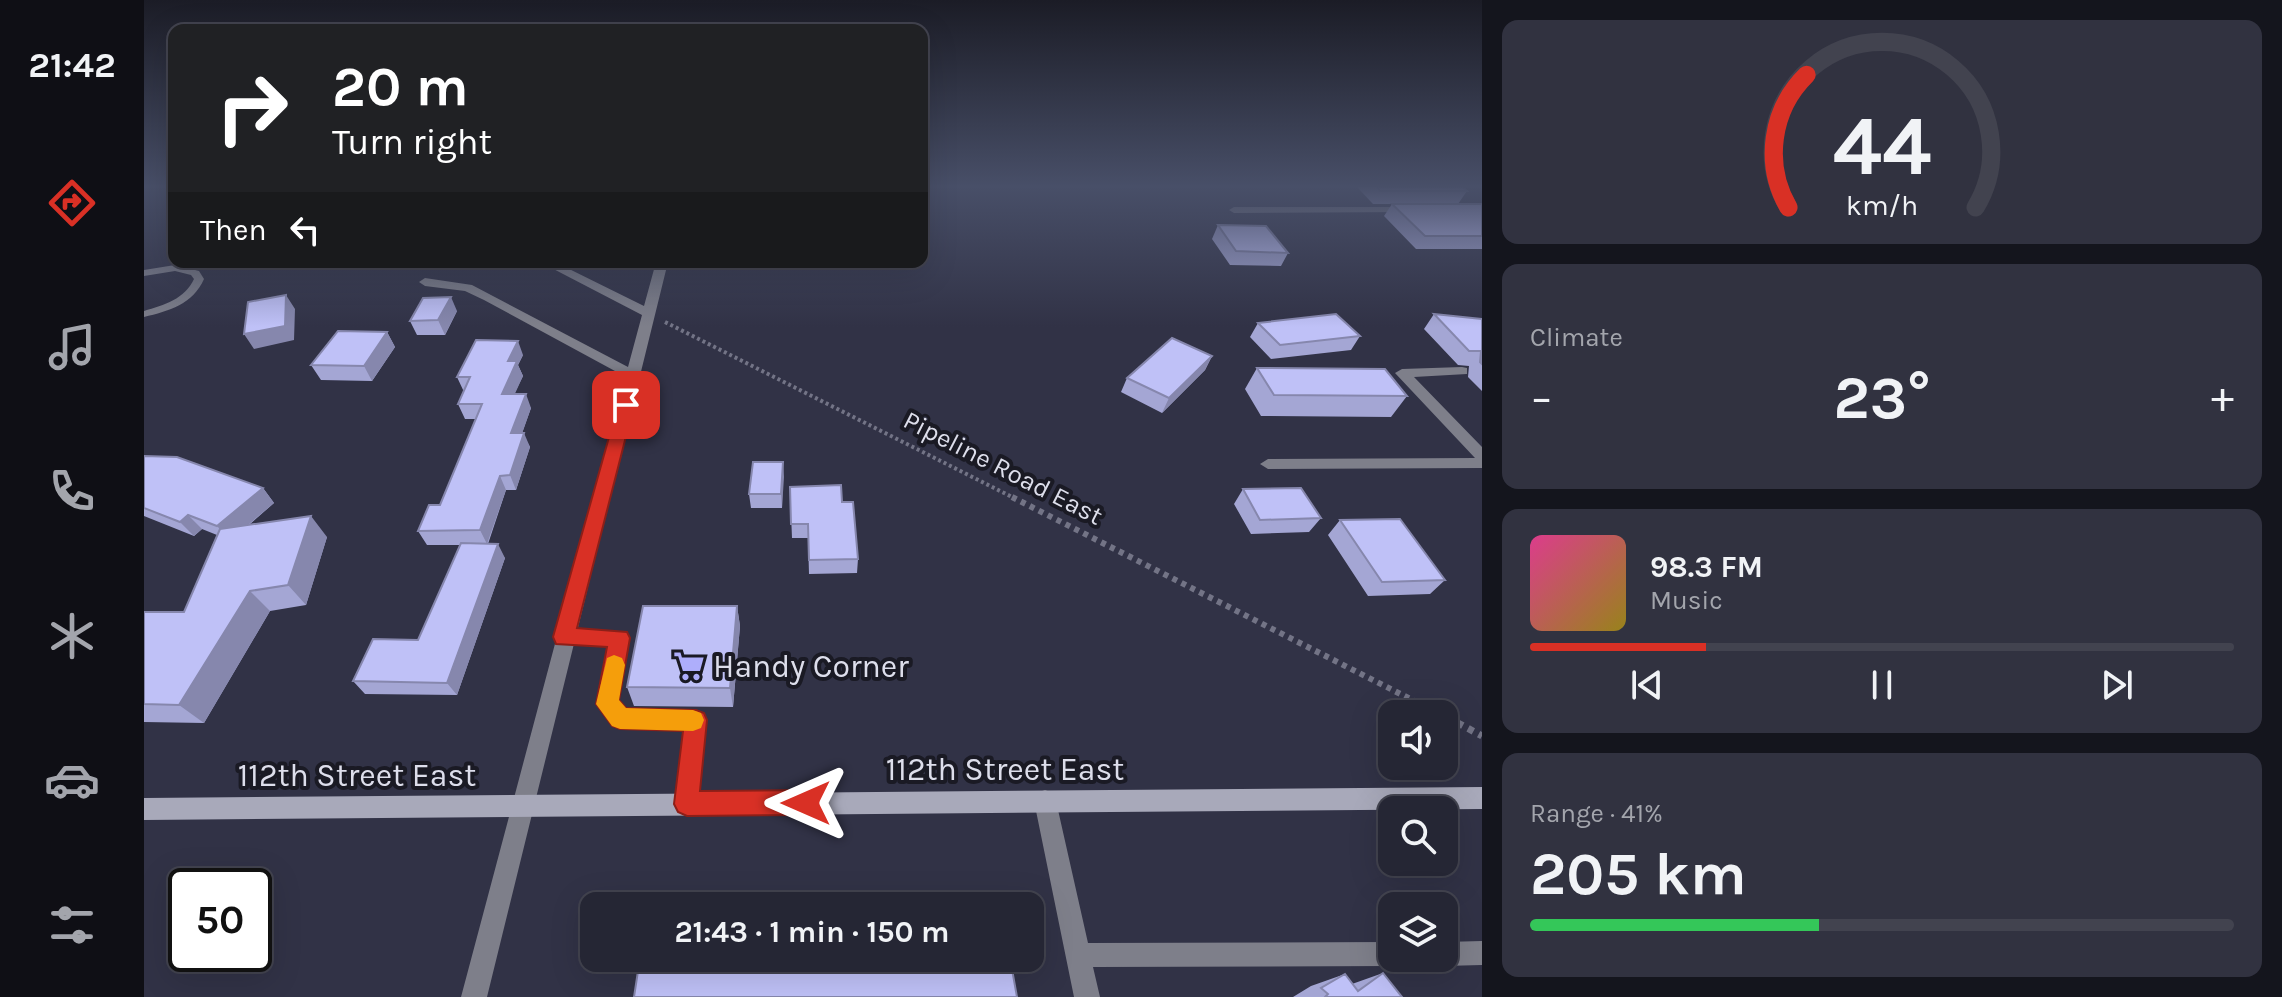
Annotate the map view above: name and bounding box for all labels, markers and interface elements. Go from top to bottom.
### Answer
text: 21:42 [28,44,116,86]
text: 20 m [332,54,469,119]
icon: right [200,56,304,160]
text: 44 [1832,98,1932,195]
text: Turn right [332,121,492,163]
icon: directions [44,175,100,231]
text: km/h [1846,189,1918,222]
icon: left [283,208,327,252]
text: Then [200,212,267,248]
icon: music [44,319,100,375]
text: Climate [1530,322,1623,353]
text: 23° [1834,363,1930,433]
pin [592,371,660,439]
text: − [1530,372,1553,423]
text: + [2211,372,2234,423]
icon: arrive [604,383,648,427]
street label: Pipeline Road East [898,404,1108,532]
icon: phone [44,463,100,519]
text: 98.3 FM [1650,549,1763,585]
text: Music [1650,585,1723,616]
icon: climate [44,608,100,664]
place label: Handy Corner [713,648,909,685]
supermarket icon: Handy Corner [672,649,706,683]
icon: previous [1625,663,1669,707]
icon: pause [1860,663,1904,707]
icon: next [2095,663,2139,707]
map controls [1378,700,1458,972]
button: sound [1378,700,1458,780]
street label: 112th Street East [886,751,1124,788]
icon: car [44,752,100,808]
street label: 112th Street East [238,757,476,794]
position arrow [764,761,848,845]
button: search [1378,796,1458,876]
text: Range · 41% [1530,798,1663,829]
text: 205 km [1530,839,1747,909]
speed limit sign: 50 [168,868,272,972]
button: layers [1378,892,1458,972]
icon: filters [44,897,100,953]
text: 21:43 · 1 min · 150 m [674,914,950,950]

